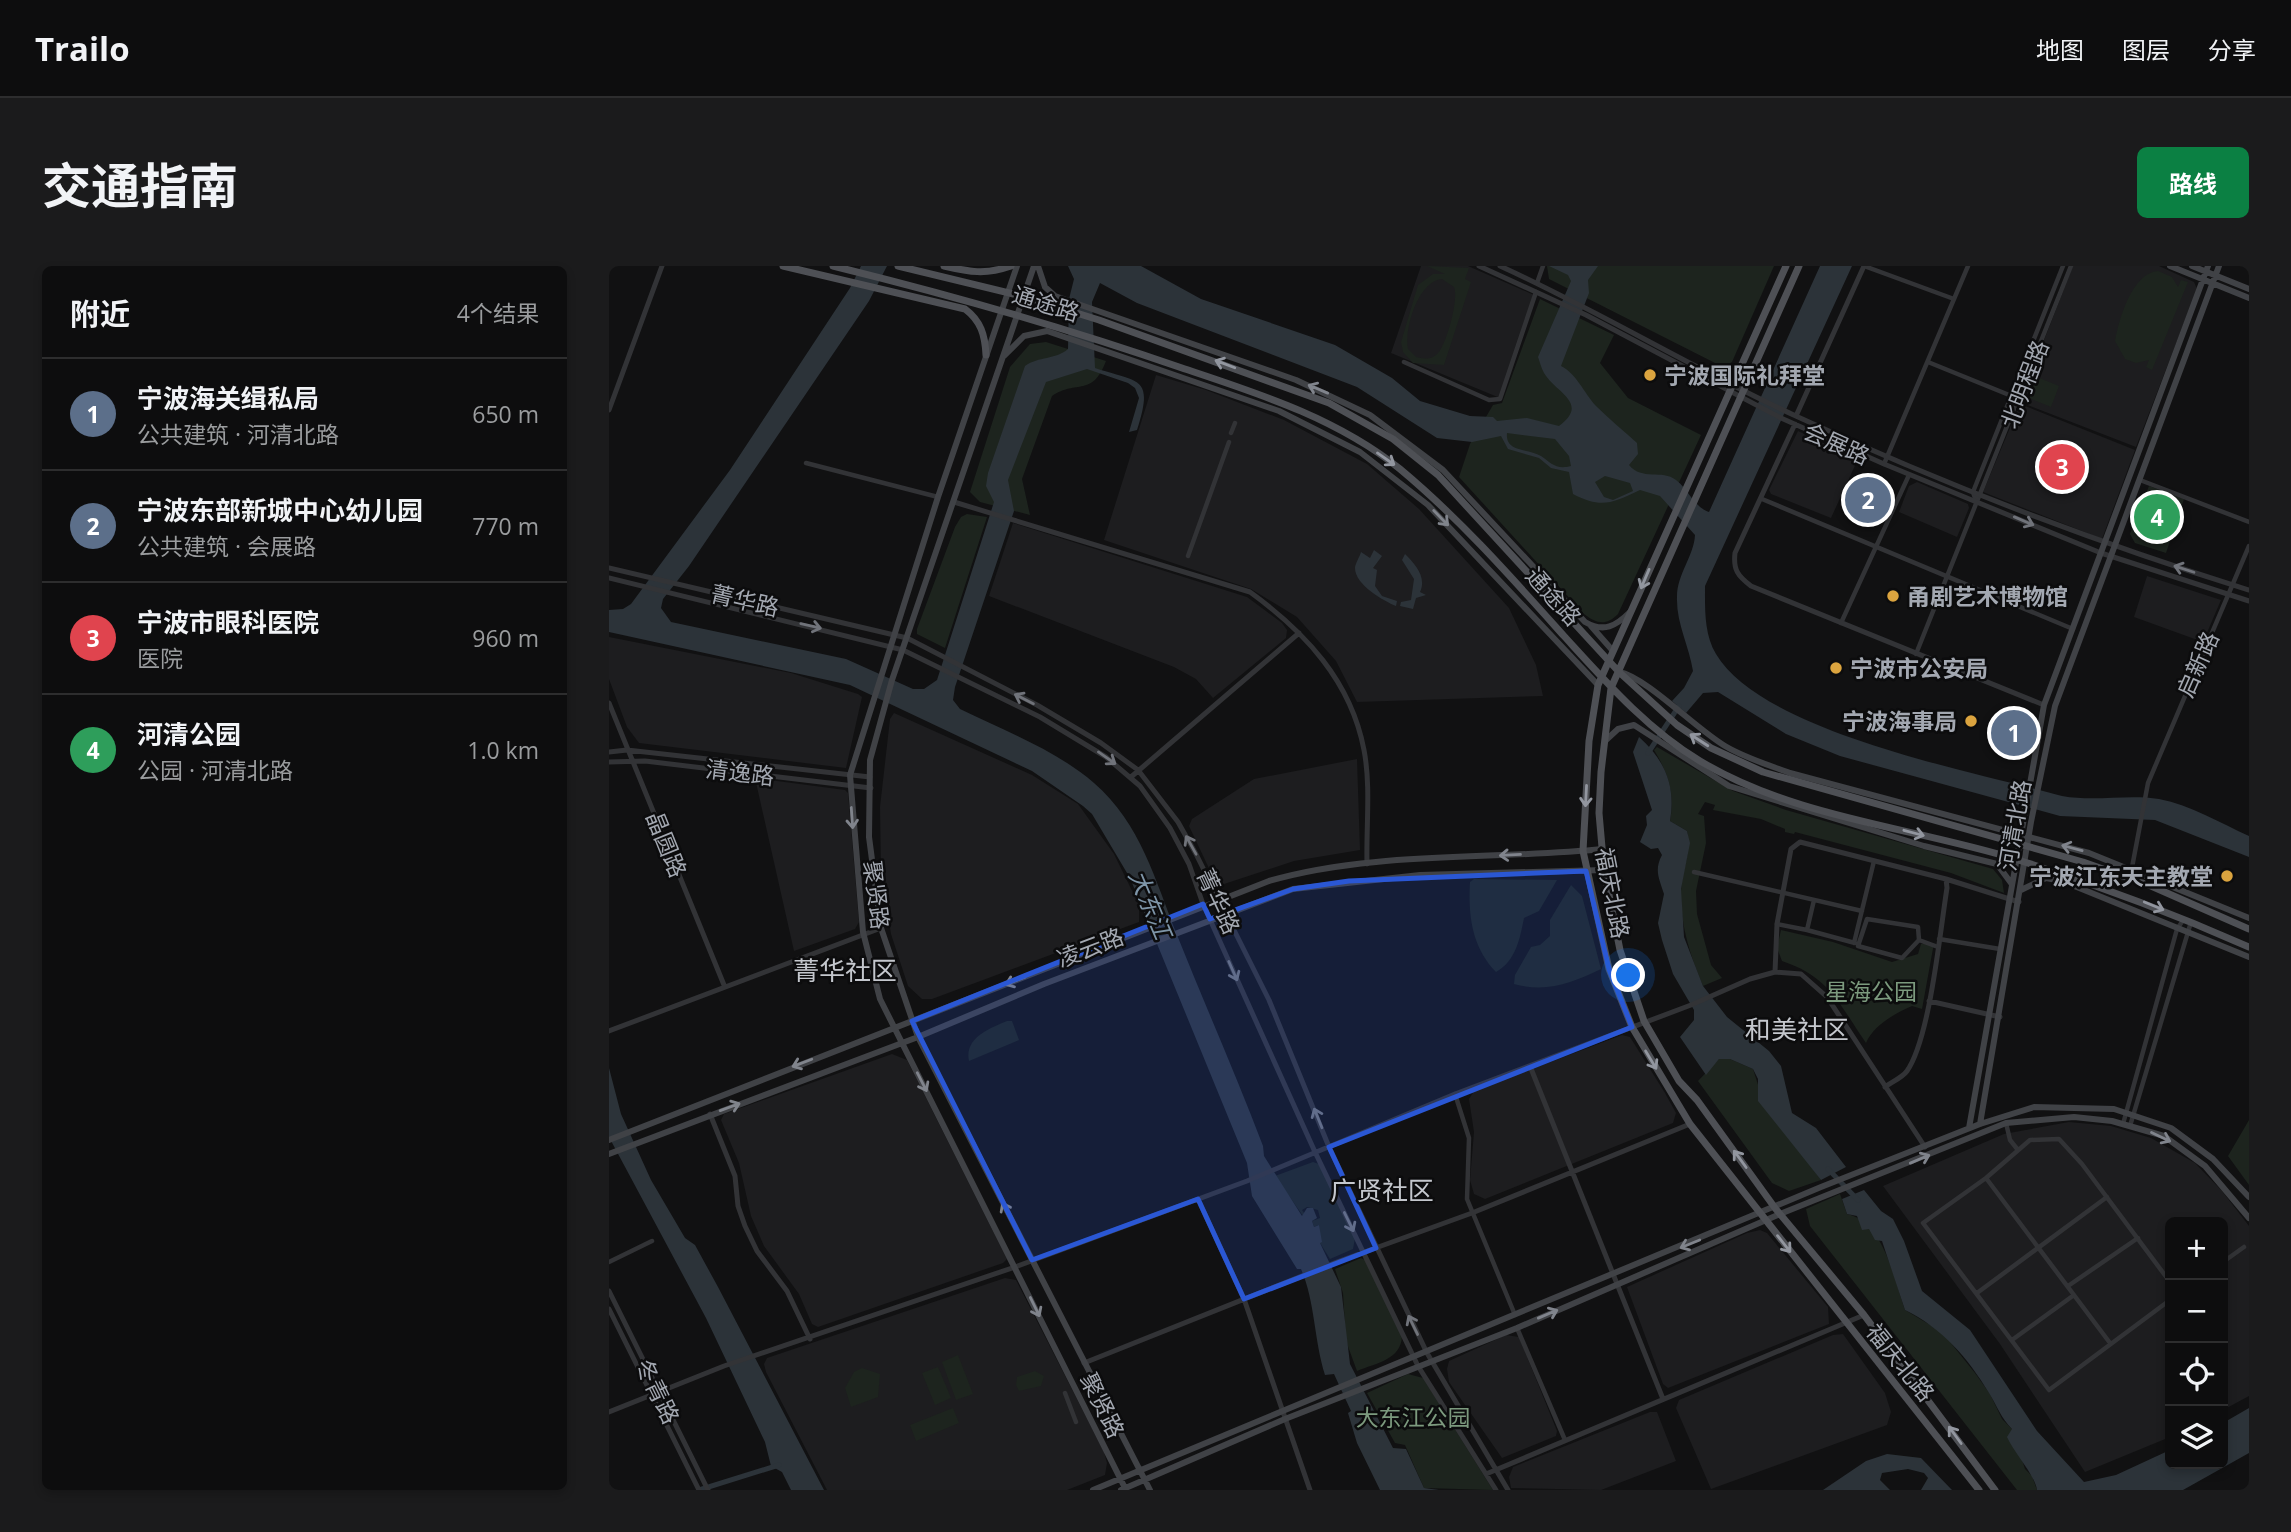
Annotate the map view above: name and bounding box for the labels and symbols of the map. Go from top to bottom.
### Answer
street label: 通途路 [1008,278,1084,328]
street label: 北明程路 [1993,335,2055,433]
one-way arrow [1214,356,1236,369]
place label: 宁波国际礼拜堂 [1664,359,1825,391]
marker: 宁波国际礼拜堂 [1642,367,1658,383]
one-way arrow [1307,382,1329,395]
street label: 会展路 [1799,414,1875,472]
pin: 3 [2039,441,2085,493]
one-way arrow [1376,452,1395,466]
pin: 2 [1845,474,1891,526]
pin: 4 [2134,491,2180,543]
one-way arrow [1432,510,1449,527]
one-way arrow [2012,516,2034,529]
street label: 通途路 [1519,560,1589,632]
one-way arrow [2173,562,2195,575]
one-way arrow [1638,568,1651,590]
street label: 菁华路 [708,577,782,623]
place label: 甬剧艺术博物馆 [1907,580,2068,612]
marker: 甬剧艺术博物馆 [1885,588,1901,604]
one-way arrow [799,620,822,633]
street label: 启新路 [2168,626,2226,702]
place label: 宁波市公安局 [1850,652,1988,684]
marker: 宁波市公安局 [1828,660,1844,676]
one-way arrow [1014,691,1035,705]
place label: 宁波海事局 [1842,705,1957,737]
pin: 1 [1991,707,2037,759]
marker: 宁波海事局 [1963,713,1979,729]
one-way arrow [1690,733,1709,748]
one-way arrow [1097,751,1116,765]
street label: 清逸路 [704,752,776,792]
street label: 河清北路 [1990,777,2038,873]
one-way arrow [1580,785,1593,808]
street label: 晶圆路 [639,806,695,882]
one-way arrow [846,806,859,829]
one-way arrow [1902,827,1924,840]
one-way arrow [1184,836,1198,856]
one-way arrow [2061,841,2084,854]
street label: 福庆北路 [1589,845,1637,941]
one-way arrow [1499,849,1522,862]
street label: 聚贤路 [857,859,897,931]
place label: 宁波江东天主教堂 [2029,860,2213,892]
street label: 菁华路 [1190,863,1248,939]
water label: 大东江 [1122,864,1181,946]
marker: 宁波江东天主教堂 [2219,868,2235,884]
one-way arrow [2143,901,2165,914]
street label: 凌云路 [1052,920,1128,974]
district label: 菁华社区 [793,952,897,988]
your location [1611,958,1645,992]
one-way arrow [1227,960,1240,981]
park label: 星海公园 [1825,975,1917,1007]
one-way arrow [1004,976,1026,989]
district label: 和美社区 [1745,1011,1849,1047]
one-way arrow [1644,1050,1659,1069]
one-way arrow [792,1058,814,1071]
one-way arrow [916,1071,930,1092]
one-way arrow [718,1100,740,1112]
one-way arrow [1310,1108,1323,1130]
one-way arrow [2150,1131,2171,1144]
one-way arrow [1733,1150,1747,1169]
one-way arrow [1908,1151,1930,1164]
district label: 广贤社区 [1330,1172,1434,1208]
one-way arrow [999,1202,1013,1222]
one-way arrow [1343,1211,1357,1232]
one-way arrow [1777,1235,1792,1253]
one-way arrow [1679,1238,1701,1251]
one-way arrow [1028,1296,1042,1317]
one-way arrow [1537,1307,1558,1320]
one-way arrow [1406,1315,1419,1336]
street label: 福庆北路 [1860,1316,1942,1408]
street label: 冬青路 [628,1353,688,1429]
street label: 聚贤路 [1073,1367,1133,1443]
park label: 大东江公园 [1356,1401,1471,1433]
one-way arrow [1947,1426,1962,1445]

